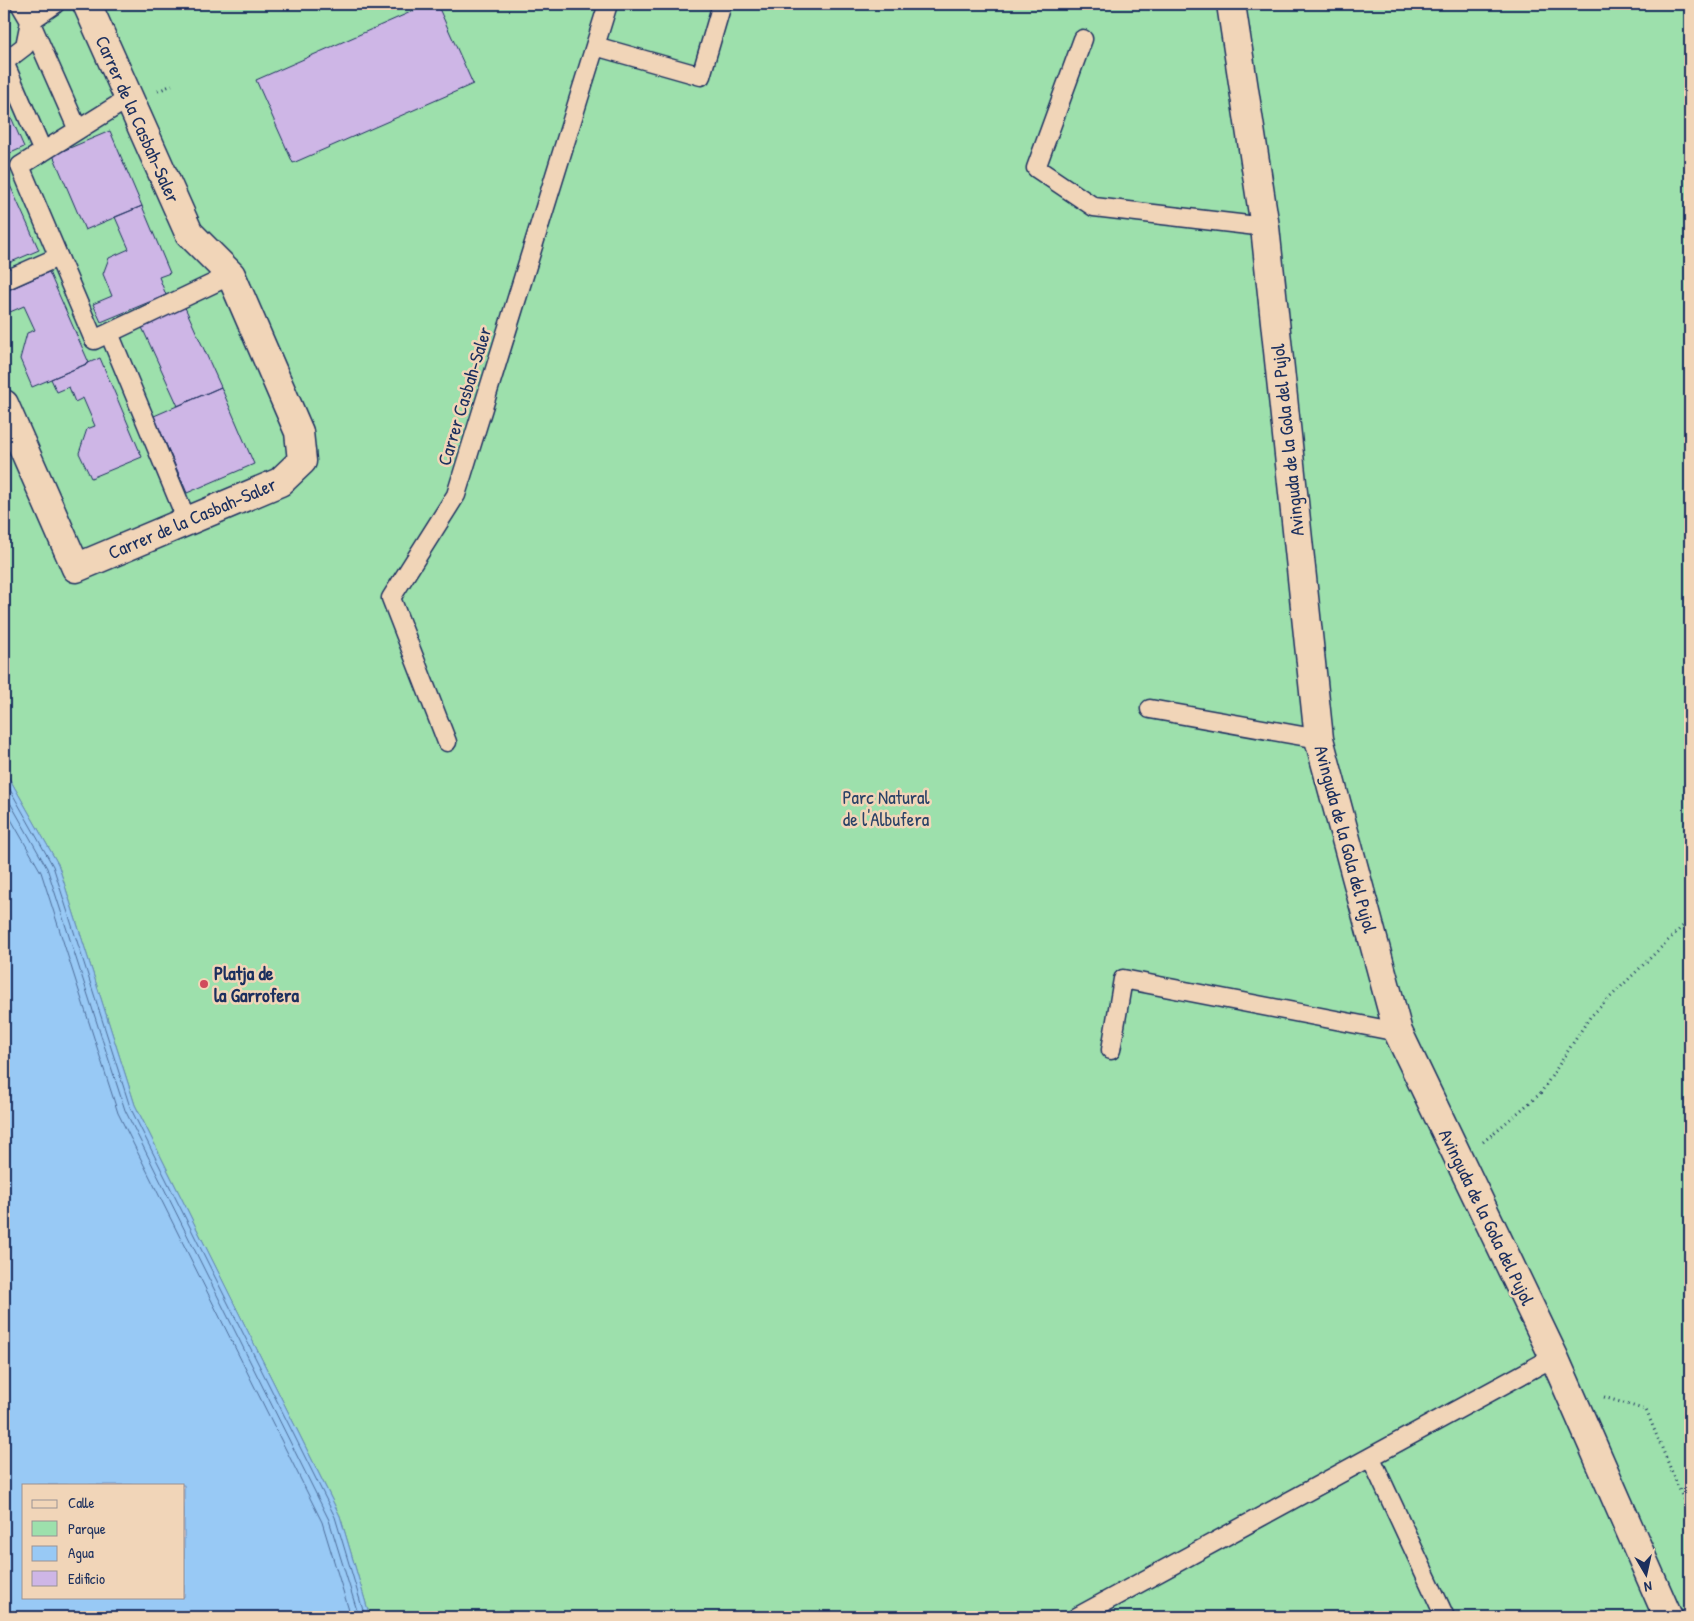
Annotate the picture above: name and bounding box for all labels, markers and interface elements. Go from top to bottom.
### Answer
street label: Carrer de la Casbah-Saler [89,31,187,207]
street label: Carrer Casbah-Saler [431,323,498,469]
street label: Avinguda de la Gola del Pujol [1264,342,1310,537]
street label: Carrer de la Casbah-Saler [104,471,281,565]
street label: Avinguda de la Gola del Pujol [1308,742,1384,937]
park label: Parc Natural de l'Albufera [842,784,931,832]
place label: Platja de la Garrofera [214,960,299,1008]
marker: Platja de la Garrofera [198,978,210,990]
street label: Avinguda de la Gola del Pujol [1433,1124,1541,1310]
legend [22,1484,185,1598]
text: Calle [68,1492,95,1513]
text: Parque [68,1518,106,1539]
text: Agua [68,1542,94,1563]
north arrow [1622,1548,1672,1598]
text: Edificio [68,1568,105,1589]
text: N [1642,1577,1653,1597]

